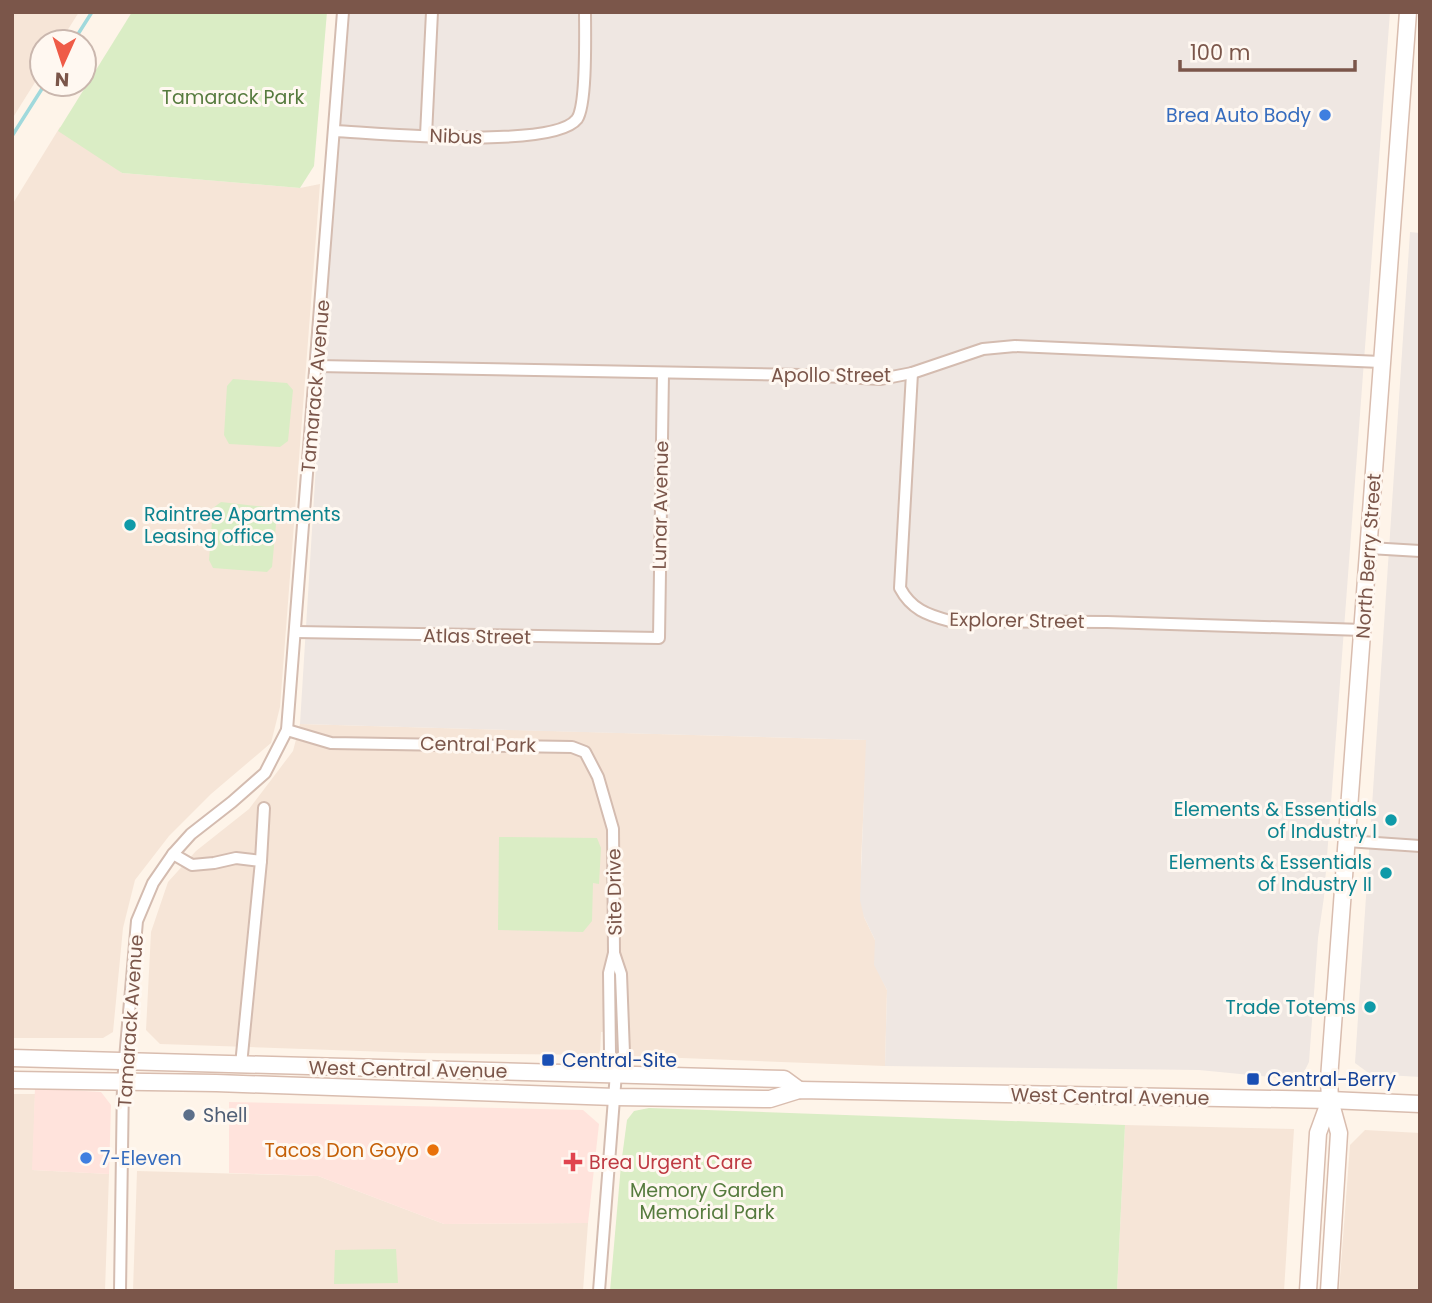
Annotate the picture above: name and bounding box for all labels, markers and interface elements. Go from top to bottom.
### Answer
north arrow [28,28,98,98]
scale bar [1180,28,1355,72]
text: 100 m [1190,38,1250,67]
text: N [54,66,70,93]
park label: Tamarack Park [162,84,305,111]
place label: Brea Auto Body [1166,102,1311,129]
marker: Brea Auto Body [1317,107,1333,123]
street label: Nibus [429,122,483,151]
street label: Tamarack Avenue [295,299,336,473]
street label: Apollo Street [771,362,891,389]
street label: Lunar Avenue [646,440,675,570]
street label: North Berry Street [1349,472,1388,640]
place label: Raintree Apartments Leasing office [144,501,341,550]
marker: Raintree Apartments Leasing office [122,517,138,533]
street label: Explorer Street [949,606,1085,635]
street label: Atlas Street [423,622,531,651]
street label: Central Park [420,730,536,759]
place label: Elements & Essentials of Industry I [1174,796,1377,845]
marker: Elements & Essentials of Industry I [1383,812,1399,828]
street label: Site Drive [600,848,629,936]
place label: Elements & Essentials of Industry II [1169,849,1372,898]
marker: Elements & Essentials of Industry II [1378,865,1394,881]
street label: Tamarack Avenue [111,934,150,1108]
place label: Trade Totems [1225,994,1356,1021]
marker: Trade Totems [1362,999,1378,1015]
place label: Central-Site [562,1047,677,1074]
marker: Central-Site [540,1052,556,1068]
street label: West Central Avenue [308,1054,508,1085]
place label: Central-Berry [1267,1066,1396,1093]
marker: Central-Berry [1245,1071,1261,1087]
street label: West Central Avenue [1010,1081,1210,1112]
place label: Shell [203,1102,247,1129]
marker: Shell [181,1107,197,1123]
place label: Tacos Don Goyo [265,1137,419,1164]
marker: Tacos Don Goyo [425,1142,441,1158]
place label: 7-Eleven [100,1145,182,1172]
place label: Brea Urgent Care [589,1149,753,1176]
marker: 7-Eleven [78,1150,94,1166]
marker: Brea Urgent Care [563,1152,583,1172]
park label: Memory Garden Memorial Park [630,1177,784,1226]

